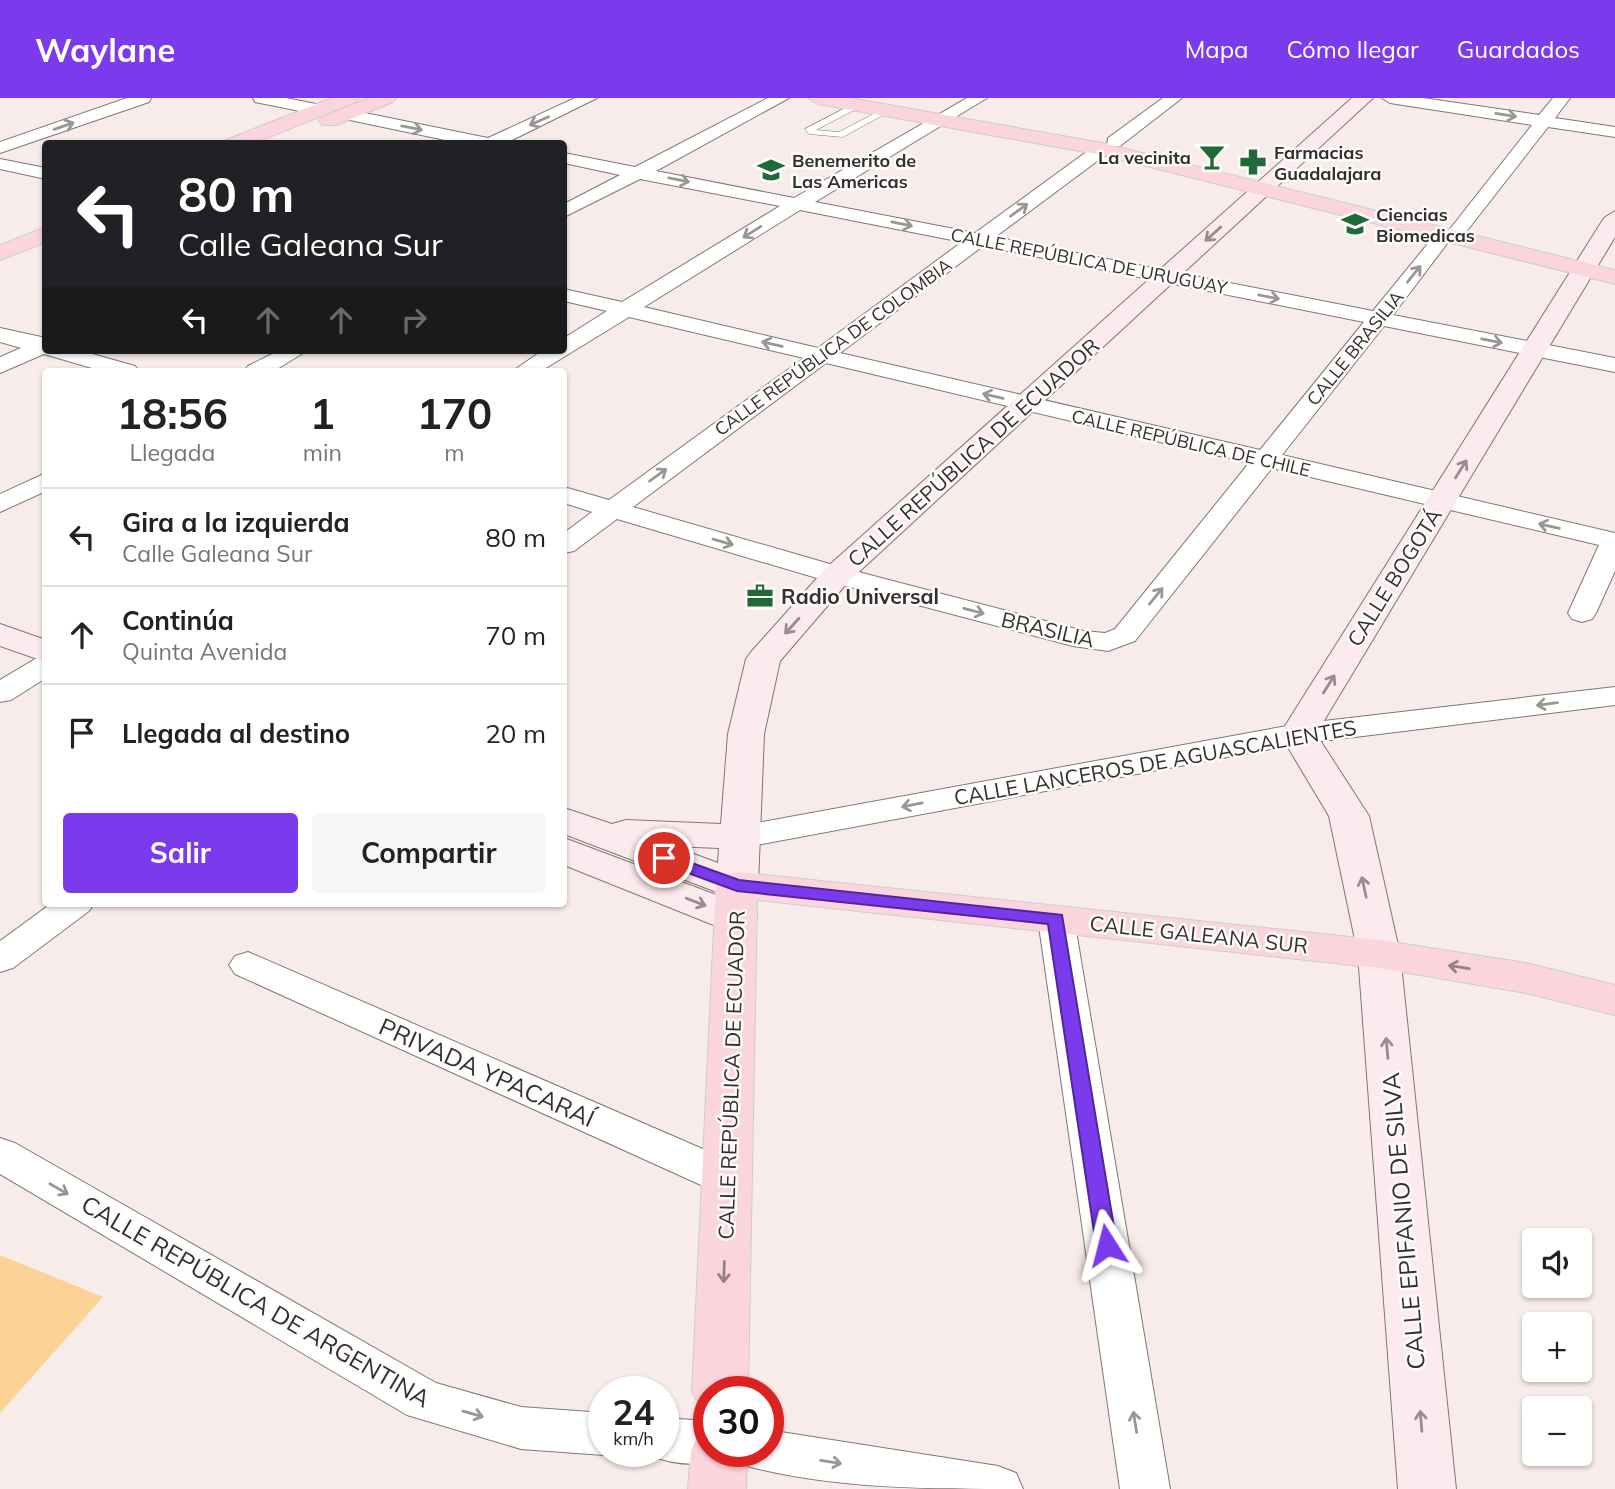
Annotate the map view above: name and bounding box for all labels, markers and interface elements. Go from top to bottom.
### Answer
text: Waylane [35,29,175,70]
text: Mapa [1185,34,1248,64]
text: Cómo llegar [1286,34,1419,64]
text: Guardados [1457,34,1580,64]
one-way arrow [1494,109,1517,122]
one-way arrow [529,115,550,128]
one-way arrow [53,119,75,131]
one-way arrow [400,121,423,135]
place label: Farmacias Guadalajara [1274,141,1381,185]
bar icon: La vecinita [1197,142,1227,172]
place label: La vecinita [1098,146,1191,169]
pharmacy icon: Farmacias Guadalajara [1238,147,1268,177]
place label: Benemerito de Las Americas [792,149,916,193]
school or university icon: Benemerito de Las Americas [756,155,786,185]
text: 80 m [178,163,294,224]
icon: left [63,168,154,259]
one-way arrow [667,174,690,188]
one-way arrow [1009,203,1028,217]
place label: Ciencias Biomedicas [1376,203,1475,247]
school or university icon: Ciencias Biomedicas [1340,209,1370,239]
one-way arrow [890,218,913,232]
street label: CALLE REPÚBLICA DE URUGUAY [949,223,1230,299]
text: Calle Galeana Sur [178,224,443,264]
one-way arrow [742,225,762,239]
one-way arrow [1205,225,1222,242]
street label: CALLE REPÚBLICA DE COLOMBIA [710,253,956,441]
one-way arrow [1406,266,1421,284]
street label: CALLE BRASILIA [1302,286,1408,410]
one-way arrow [1257,290,1280,304]
icon: left [176,301,214,339]
icon: ahead [249,301,287,339]
icon: ahead [322,301,360,339]
icon: right [395,301,433,339]
street label: CALLE REPÚBLICA DE ECUADOR [842,332,1104,572]
one-way arrow [1480,334,1503,348]
one-way arrow [761,337,784,350]
text: 18:56 [117,387,228,440]
text: 1 [310,387,335,440]
text: 170 [417,387,492,440]
one-way arrow [982,389,1005,402]
street label: CALLE REPÚBLICA DE CHILE [1069,404,1313,482]
text: Llegada [129,438,215,467]
text: min [303,438,342,467]
text: m [444,438,465,467]
one-way arrow [1454,460,1468,480]
one-way arrow [648,468,667,483]
street label: CALLE BOGOTÁ [1341,503,1447,651]
text: Gira a la izquierda [122,506,350,539]
icon: left [63,518,101,556]
one-way arrow [1538,519,1560,532]
text: 80 m [485,521,546,554]
one-way arrow [712,536,734,549]
text: Calle Galeana Sur [122,539,312,568]
office icon: Radio Universal [745,581,775,611]
place label: Radio Universal [781,583,939,609]
one-way arrow [1148,587,1163,606]
text: Continúa [122,604,234,637]
one-way arrow [963,606,985,619]
street label: BRASILIA [999,606,1098,652]
icon: ahead [63,616,101,654]
one-way arrow [784,617,800,635]
text: 70 m [485,619,546,652]
text: Quinta Avenida [122,637,287,666]
one-way arrow [1322,675,1336,695]
one-way arrow [1536,698,1559,711]
icon: arrive [63,714,101,752]
street label: CALLE LANCEROS DE AGUASCALIENTES [952,714,1358,810]
text: Llegada al destino [122,717,350,750]
text: 20 m [485,717,546,750]
one-way arrow [901,799,924,813]
button: Salir [63,813,298,893]
button: Compartir [312,813,546,893]
pin [634,828,694,888]
icon: arrive [645,839,683,877]
one-way arrow [1357,876,1371,899]
one-way arrow [684,897,706,910]
street label: CALLE REPÚBLICA DE ECUADOR [712,910,750,1240]
street label: CALLE GALEANA SUR [1089,910,1309,958]
one-way arrow [1448,960,1470,973]
street label: PRIVADA YPACARAÍ [374,1011,601,1134]
one-way arrow [1380,1037,1393,1060]
street label: CALLE EPIFANIO DE SILVA [1375,1071,1431,1371]
one-way arrow [48,1183,69,1196]
street label: CALLE REPÚBLICA DE ARGENTINA [76,1189,436,1414]
position arrow [1070,1208,1144,1282]
map controls [1522,1228,1592,1466]
button: sound [1522,1228,1592,1298]
one-way arrow [718,1260,731,1283]
button: + [1522,1312,1592,1382]
speed limit sign: 30 [693,1376,784,1467]
text: 24 [612,1390,655,1434]
button: − [1522,1396,1592,1466]
one-way arrow [461,1408,484,1421]
one-way arrow [1414,1410,1427,1433]
one-way arrow [1128,1411,1141,1433]
text: km/h [613,1427,654,1450]
one-way arrow [819,1456,842,1469]

